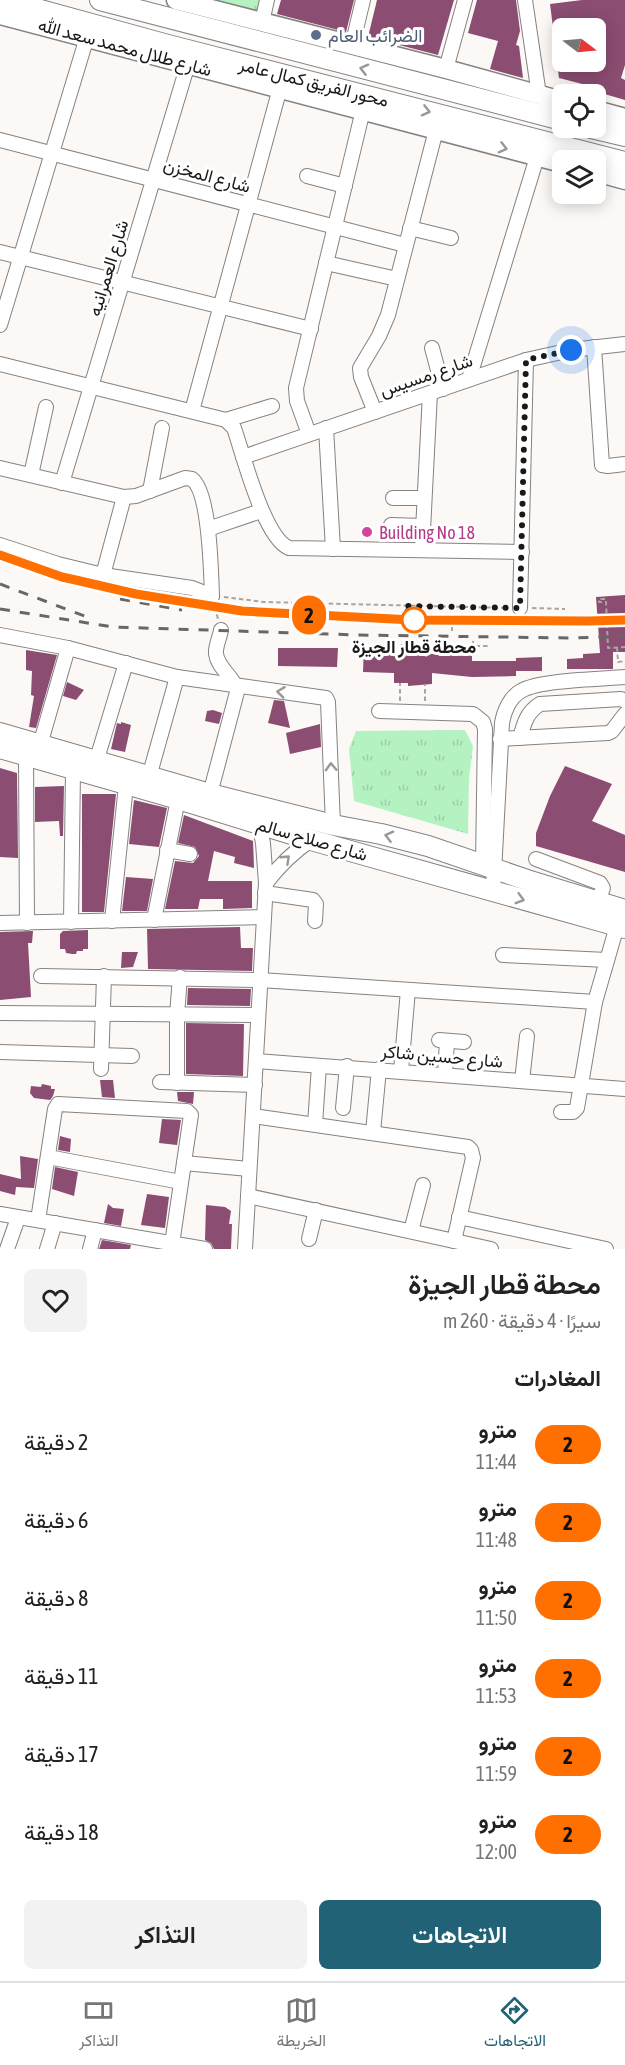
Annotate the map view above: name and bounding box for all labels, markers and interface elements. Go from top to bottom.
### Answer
street label: شارع طلال محمد سعد الله [35,14,214,82]
north arrow [552,18,606,72]
map controls [552,18,606,204]
place label: الضرائب العام [328,25,423,48]
marker: الضرائب العام [309,28,323,42]
street label: محور الفريق كمال عامر [236,53,391,112]
one-way arrow [359,63,369,76]
button: locate [552,84,606,138]
one-way arrow [420,104,431,116]
one-way arrow [498,140,508,153]
button: layers [552,150,606,204]
street label: شارع المخزن [161,153,253,199]
street label: شارع العمرانيه [83,217,135,319]
your location [556,335,586,365]
street label: شارع رمسيس [377,349,476,403]
place label: Building No 18 [379,522,475,543]
marker: Building No 18 [360,525,374,539]
line badge: 2 [290,596,328,634]
text: 2 [304,603,314,627]
marker: محطة قطار الجيزة [401,607,427,633]
place label: محطة قطار الجيزة [352,636,477,658]
one-way arrow [277,686,286,699]
one-way arrow [325,763,337,772]
street label: شارع صلاح سالم [253,813,370,867]
one-way arrow [384,831,394,844]
one-way arrow [280,855,290,866]
one-way arrow [514,892,525,904]
street label: شارع حسين شاكر [379,1040,504,1074]
text: محطة قطار الجيزة [408,1268,601,1300]
button: heart [24,1269,87,1332]
text: سيرًا · 4 دقيقة · 260 m [443,1309,601,1332]
text: المغادرات [515,1365,601,1391]
text: مترو [479,1417,517,1443]
text: 2 دقيقة [24,1429,88,1455]
text: 2 [563,1432,573,1456]
text: 11:44 [476,1450,517,1473]
text: مترو [479,1495,517,1521]
text: 6 دقيقة [24,1507,88,1533]
text: 2 [563,1510,573,1534]
text: 11:48 [476,1528,517,1551]
text: مترو [479,1573,517,1599]
text: 8 دقيقة [24,1585,88,1611]
text: 2 [563,1588,573,1612]
text: 11:50 [476,1606,517,1629]
text: مترو [479,1651,517,1677]
text: 11 دقيقة [24,1663,99,1689]
text: 2 [563,1666,573,1690]
text: 11:53 [476,1684,517,1707]
text: مترو [479,1729,517,1755]
text: 17 دقيقة [24,1741,99,1767]
text: 2 [563,1744,573,1768]
text: 11:59 [476,1762,517,1785]
text: مترو [479,1807,517,1833]
text: 18 دقيقة [24,1819,99,1845]
text: 2 [563,1822,573,1846]
text: 12:00 [475,1840,517,1863]
button: التذاكر [24,1900,307,1969]
button: الاتجاهات [319,1900,601,1969]
tab: التذاكر [79,1994,119,2055]
tab: الخريطة [277,1994,326,2055]
tab: الاتجاهات [484,1994,546,2055]

